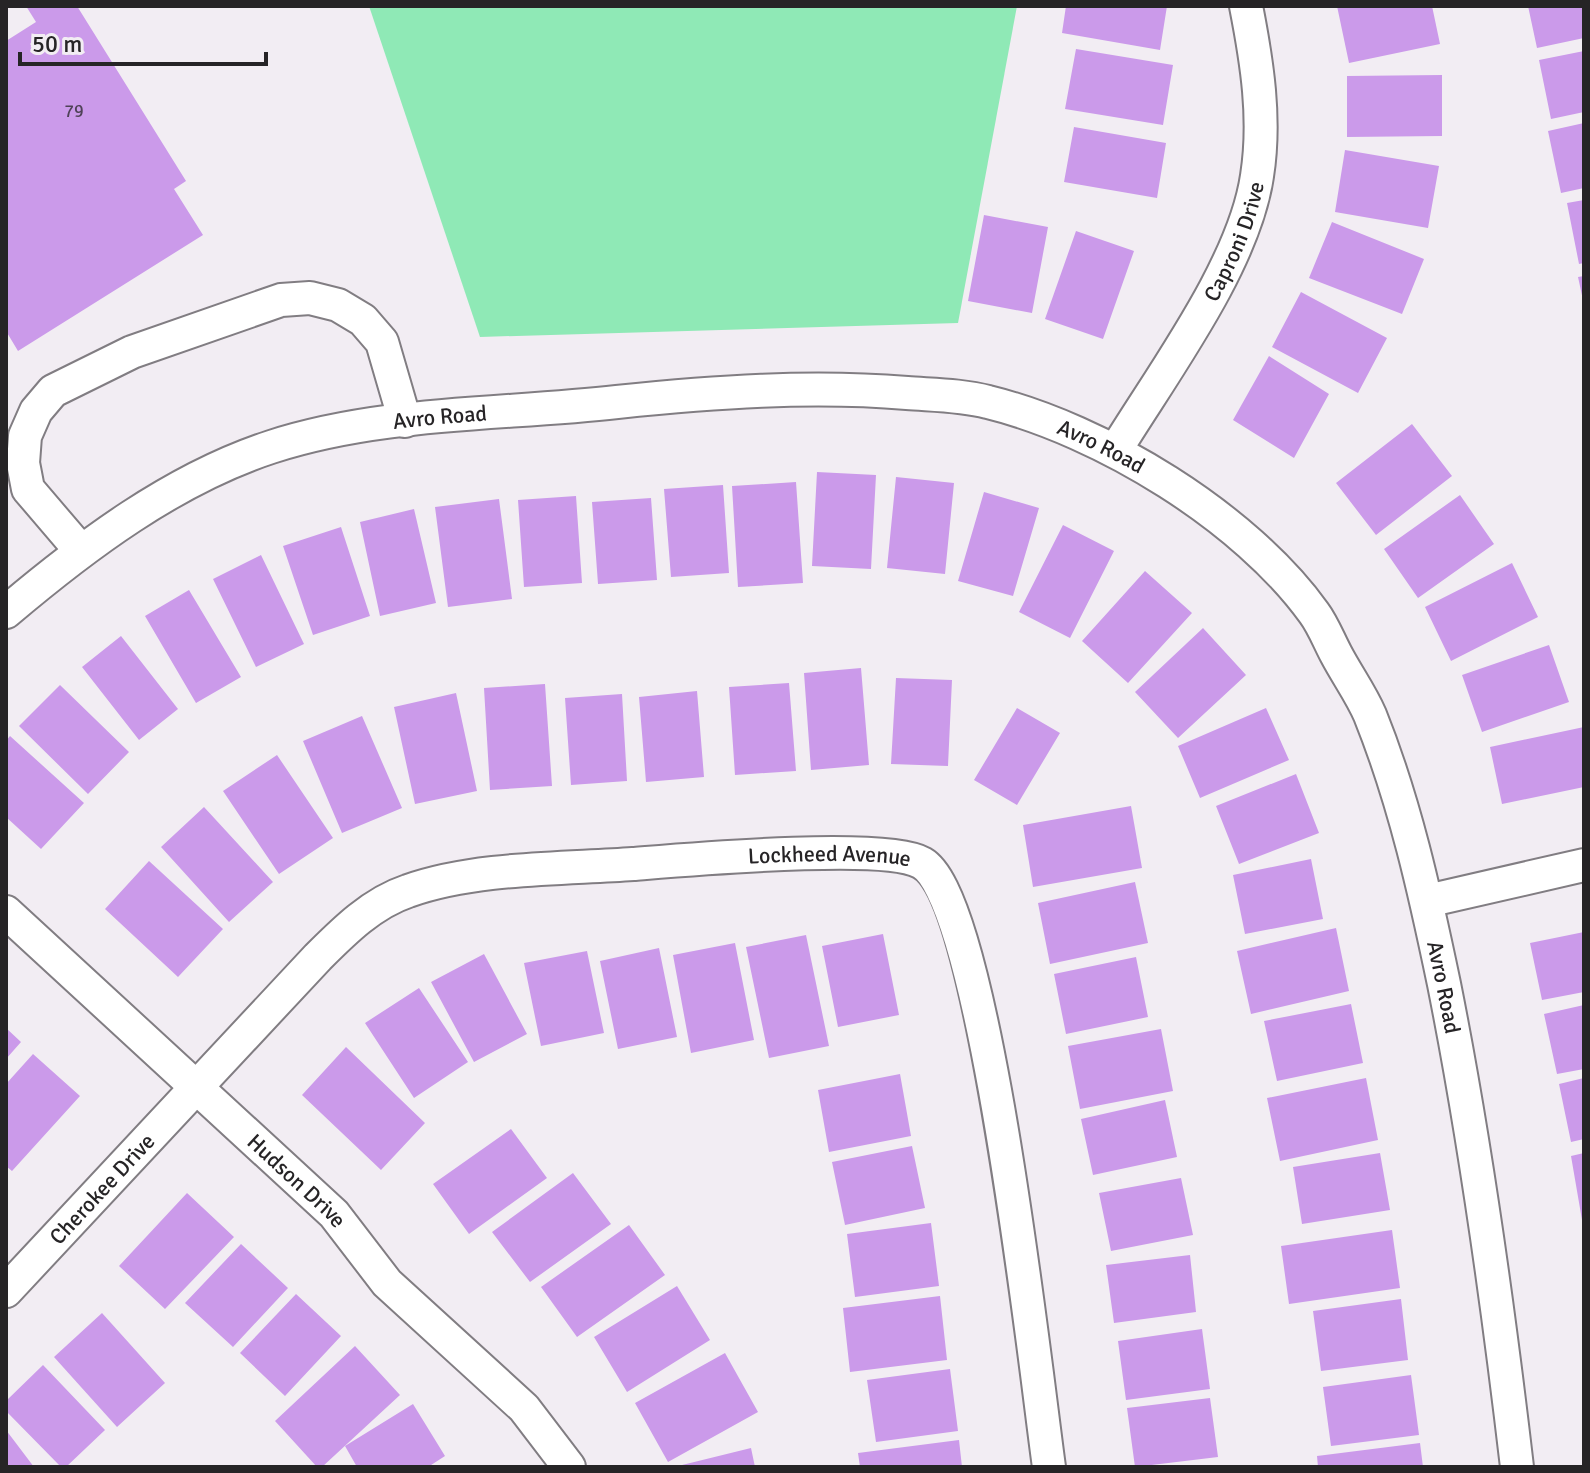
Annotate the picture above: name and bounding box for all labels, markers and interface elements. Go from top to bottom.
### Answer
scale bar [20,16,266,66]
text: 50 m [32,29,82,59]
house number: 79 [64,100,84,122]
street label: Caproni Drive [1197,179,1269,306]
street label: Avro Road [391,399,488,434]
street label: Avro Road [1054,413,1150,479]
street label: Lockheed Avenue [747,839,914,872]
street label: Avro Road [1422,938,1467,1036]
street label: Cherokee Drive [43,1128,160,1250]
street label: Hudson Drive [242,1128,353,1233]

